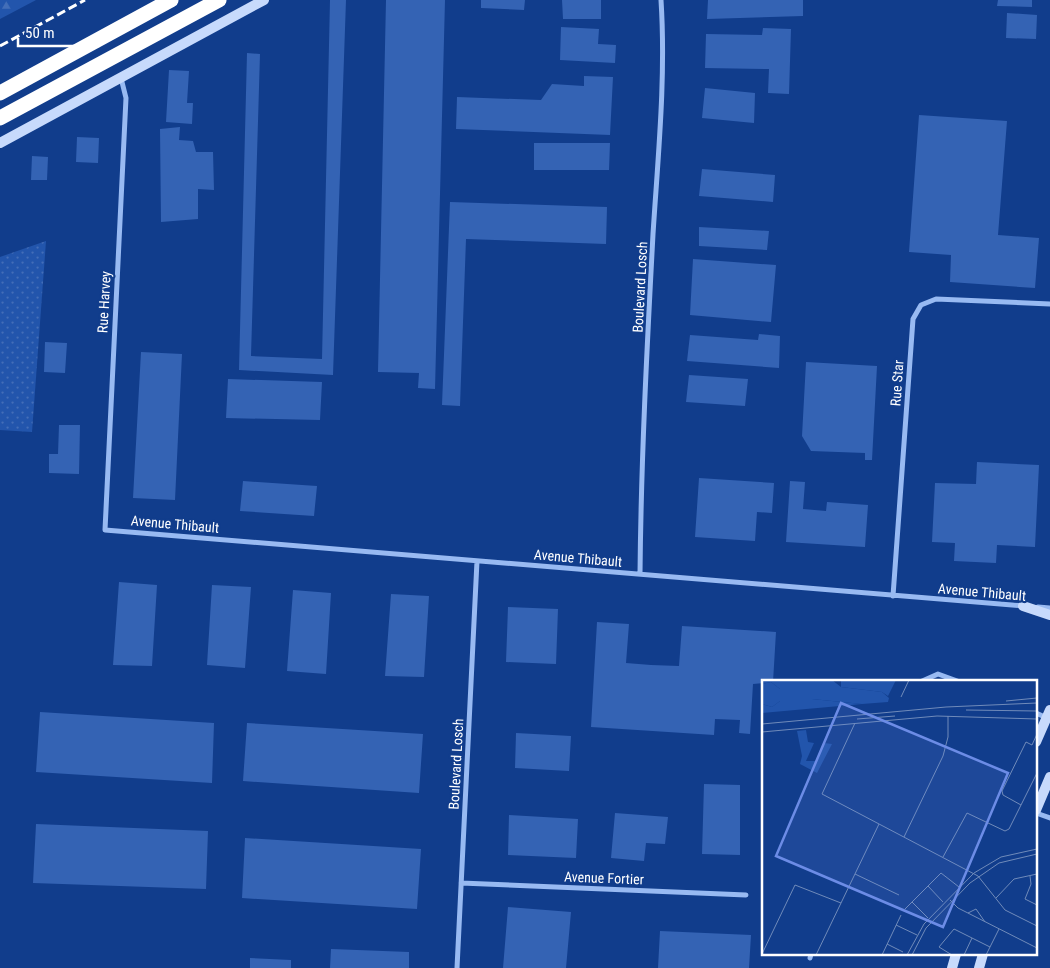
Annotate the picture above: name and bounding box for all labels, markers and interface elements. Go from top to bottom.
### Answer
scale bar [18,15,98,47]
text: 50 m [25,24,55,42]
street label: Boulevard Losch [630,241,650,333]
street label: Rue Harvey [94,270,114,333]
street label: Rue Star [887,359,907,407]
street label: Avenue Thibault [130,512,220,536]
street label: Avenue Thibault [533,546,623,570]
street label: Avenue Thibault [937,580,1027,604]
inset map [762,680,1038,956]
street label: Boulevard Losch [446,718,466,810]
street label: Avenue Fortier [564,869,644,887]

